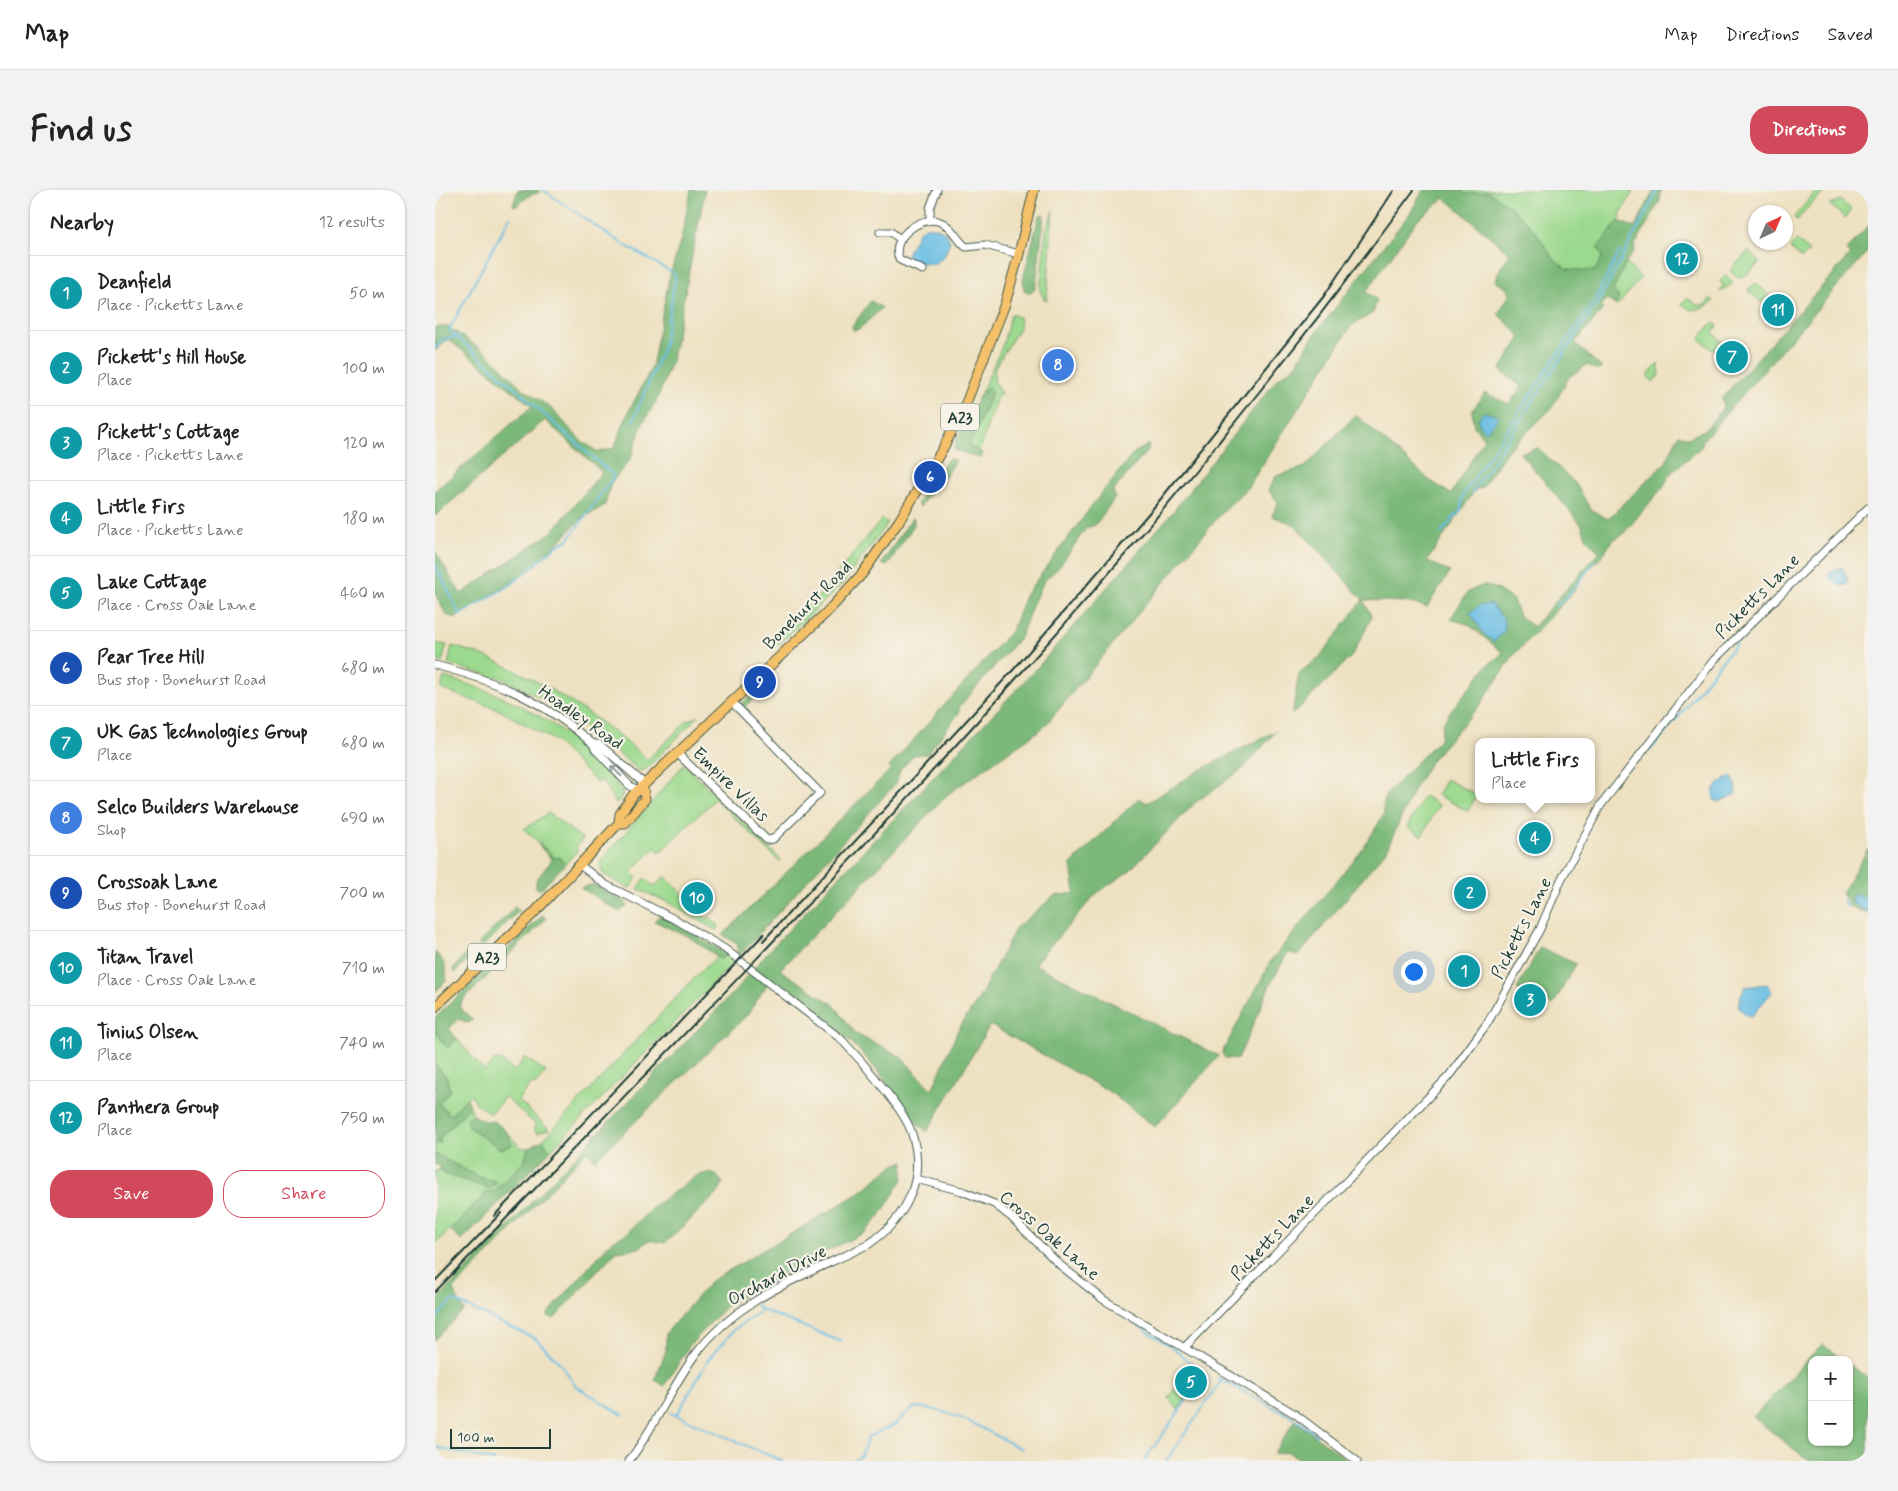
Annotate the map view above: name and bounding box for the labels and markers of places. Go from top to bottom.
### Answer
pin: 12 [1666,240,1698,278]
pin: 11 [1762,291,1794,329]
pin: 7 [1716,338,1748,376]
pin: 8 [1042,346,1074,384]
pin: 6 [914,458,946,496]
pin: 9 [744,663,776,701]
pin: 4 [1519,819,1551,857]
pin: 2 [1454,874,1486,912]
pin: 10 [681,879,713,917]
pin: 1 [1448,952,1480,990]
pin: 3 [1514,981,1546,1019]
pin: 5 [1175,1363,1207,1401]

